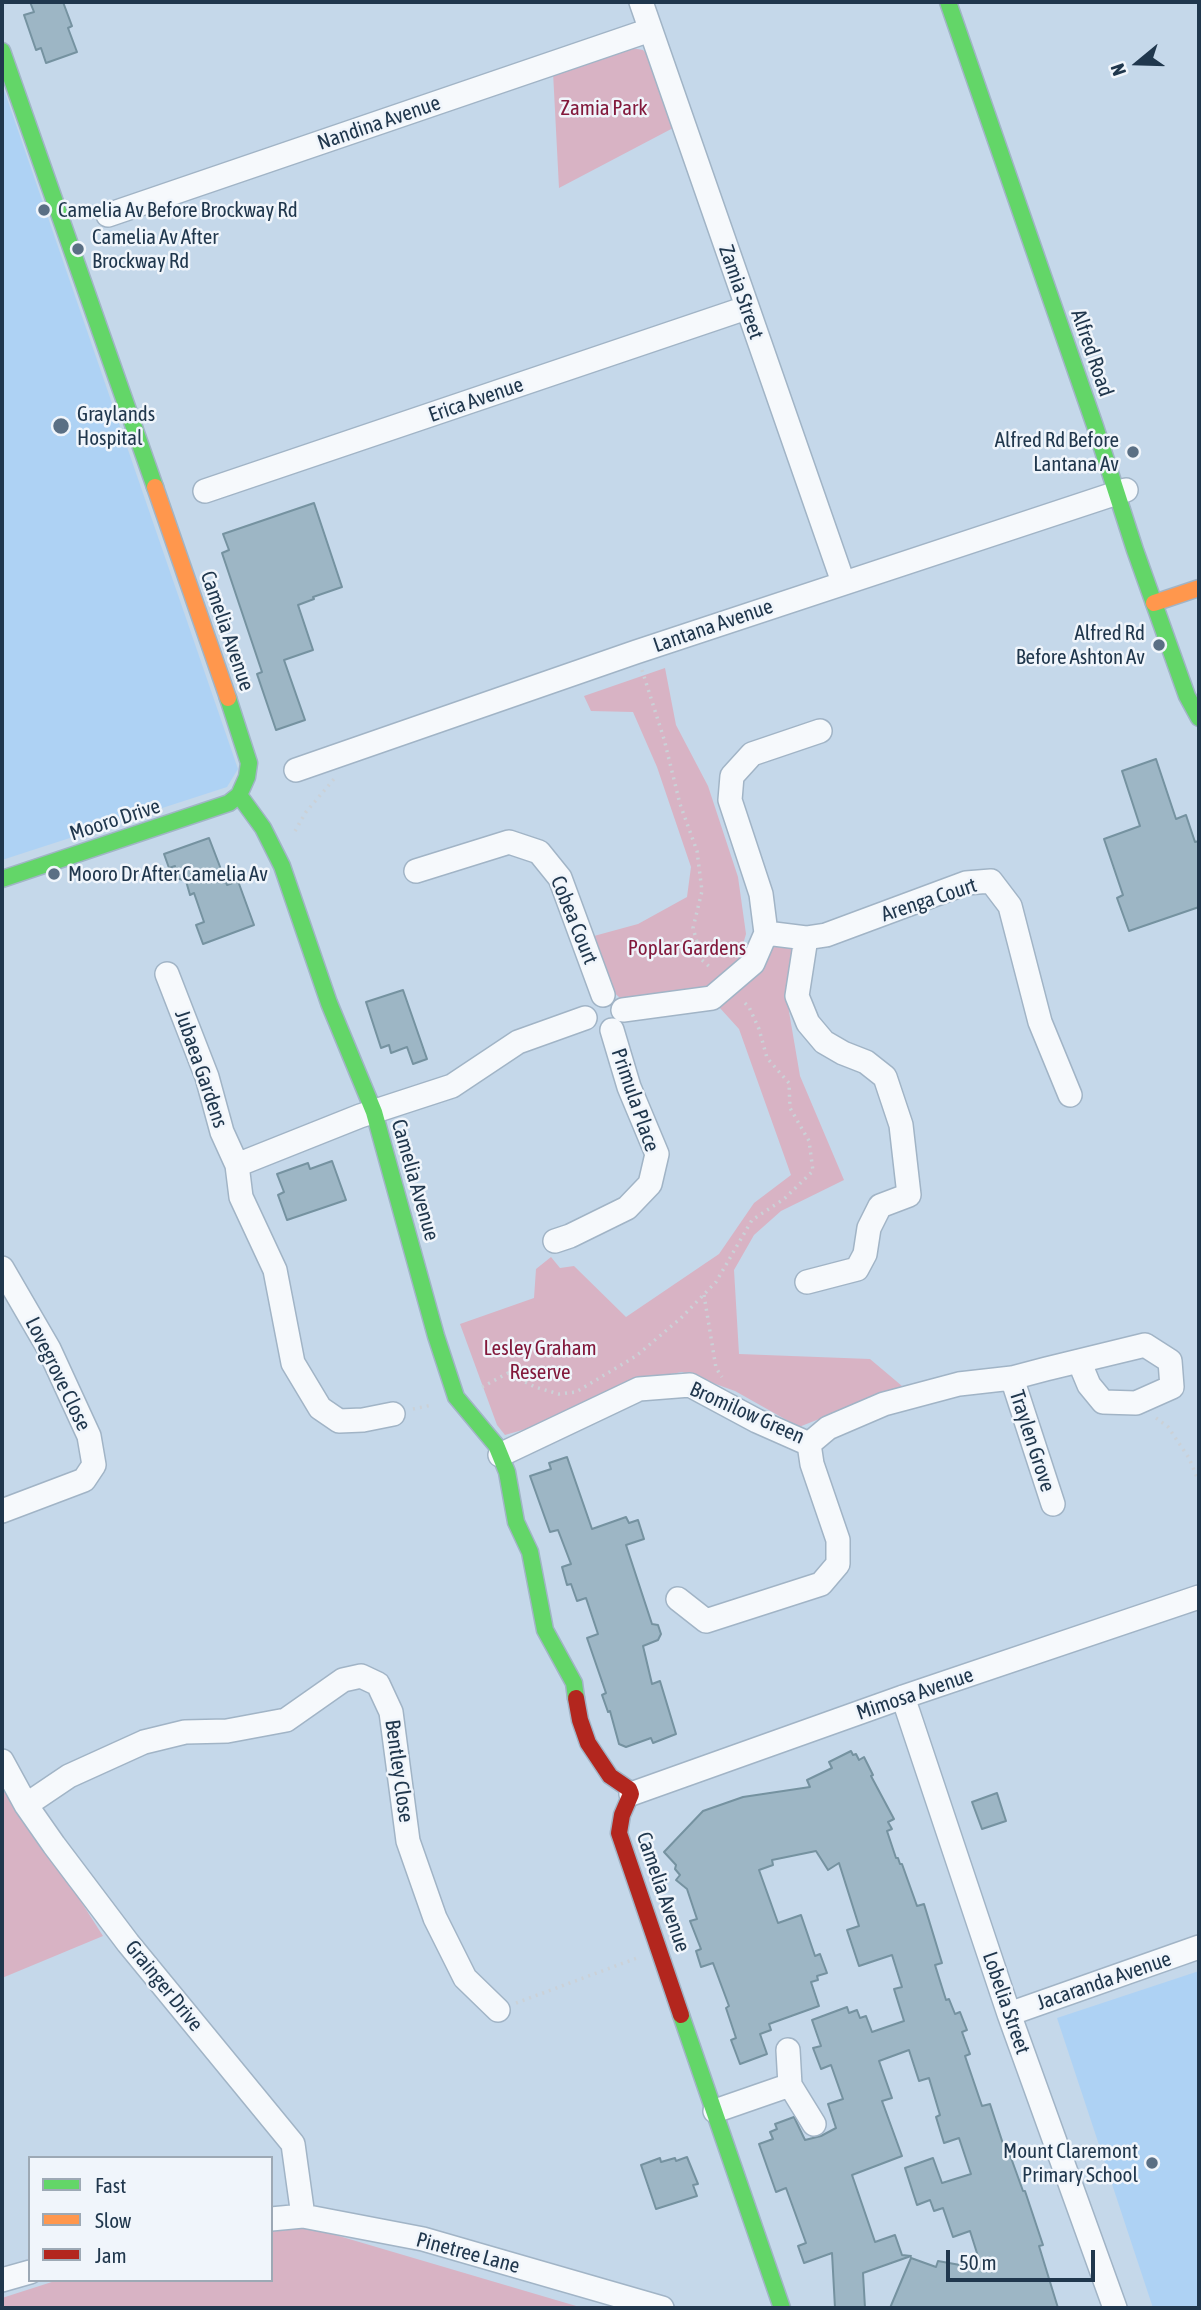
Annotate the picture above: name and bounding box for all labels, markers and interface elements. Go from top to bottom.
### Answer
north arrow [1103,28,1173,98]
text: N [1106,61,1130,79]
street label: Nandina Avenue [314,90,444,156]
park label: Zamia Park [561,95,647,121]
place label: Camelia Av Before Brockway Rd [58,197,298,223]
marker: Camelia Av Before Brockway Rd [36,202,52,218]
place label: Camelia Av After Brockway Rd [92,224,218,274]
marker: Camelia Av After Brockway Rd [70,241,86,257]
street label: Zamia Street [713,242,769,342]
street label: Alfred Road [1065,306,1119,400]
street label: Erica Avenue [425,372,527,428]
place label: Graylands Hospital [77,401,155,451]
marker: Graylands Hospital [51,416,71,436]
place label: Alfred Rd Before Lantana Av [995,427,1119,477]
marker: Alfred Rd Before Lantana Av [1125,444,1141,460]
street label: Camelia Avenue [195,568,259,694]
street label: Lantana Avenue [650,594,776,658]
place label: Alfred Rd Before Ashton Av [1016,620,1145,670]
marker: Alfred Rd Before Ashton Av [1151,637,1167,653]
street label: Mooro Drive [67,794,163,846]
place label: Mooro Dr After Camelia Av [68,861,268,887]
marker: Mooro Dr After Camelia Av [46,866,62,882]
street label: Cobea Court [545,872,603,968]
street label: Arenga Court [878,873,980,927]
park label: Poplar Gardens [628,935,746,961]
street label: Jubaea Gardens [169,1007,233,1131]
street label: Primula Place [606,1045,664,1155]
street label: Camelia Avenue [386,1116,444,1244]
street label: Lovegrove Close [20,1313,96,1435]
park label: Lesley Graham Reserve [483,1335,597,1385]
street label: Bromilow Green [686,1377,808,1449]
street label: Traylen Grove [1004,1387,1060,1495]
street label: Mimosa Avenue [853,1662,977,1726]
street label: Bentley Close [379,1718,419,1824]
street label: Camelia Avenue [631,1829,695,1955]
street label: Grainger Drive [120,1935,208,2037]
street label: Jacaranda Avenue [1033,1946,1175,2016]
street label: Lobelia Street [977,1949,1035,2057]
place label: Mount Claremont Primary School [1003,2138,1138,2188]
marker: Mount Claremont Primary School [1144,2155,1160,2171]
legend [28,2156,273,2282]
text: Fast [95,2173,126,2197]
text: Slow [95,2208,131,2232]
street label: Pinetree Lane [413,2227,523,2279]
scale bar [949,2236,1098,2280]
text: Jam [95,2243,127,2267]
text: 50 m [959,2250,997,2274]

